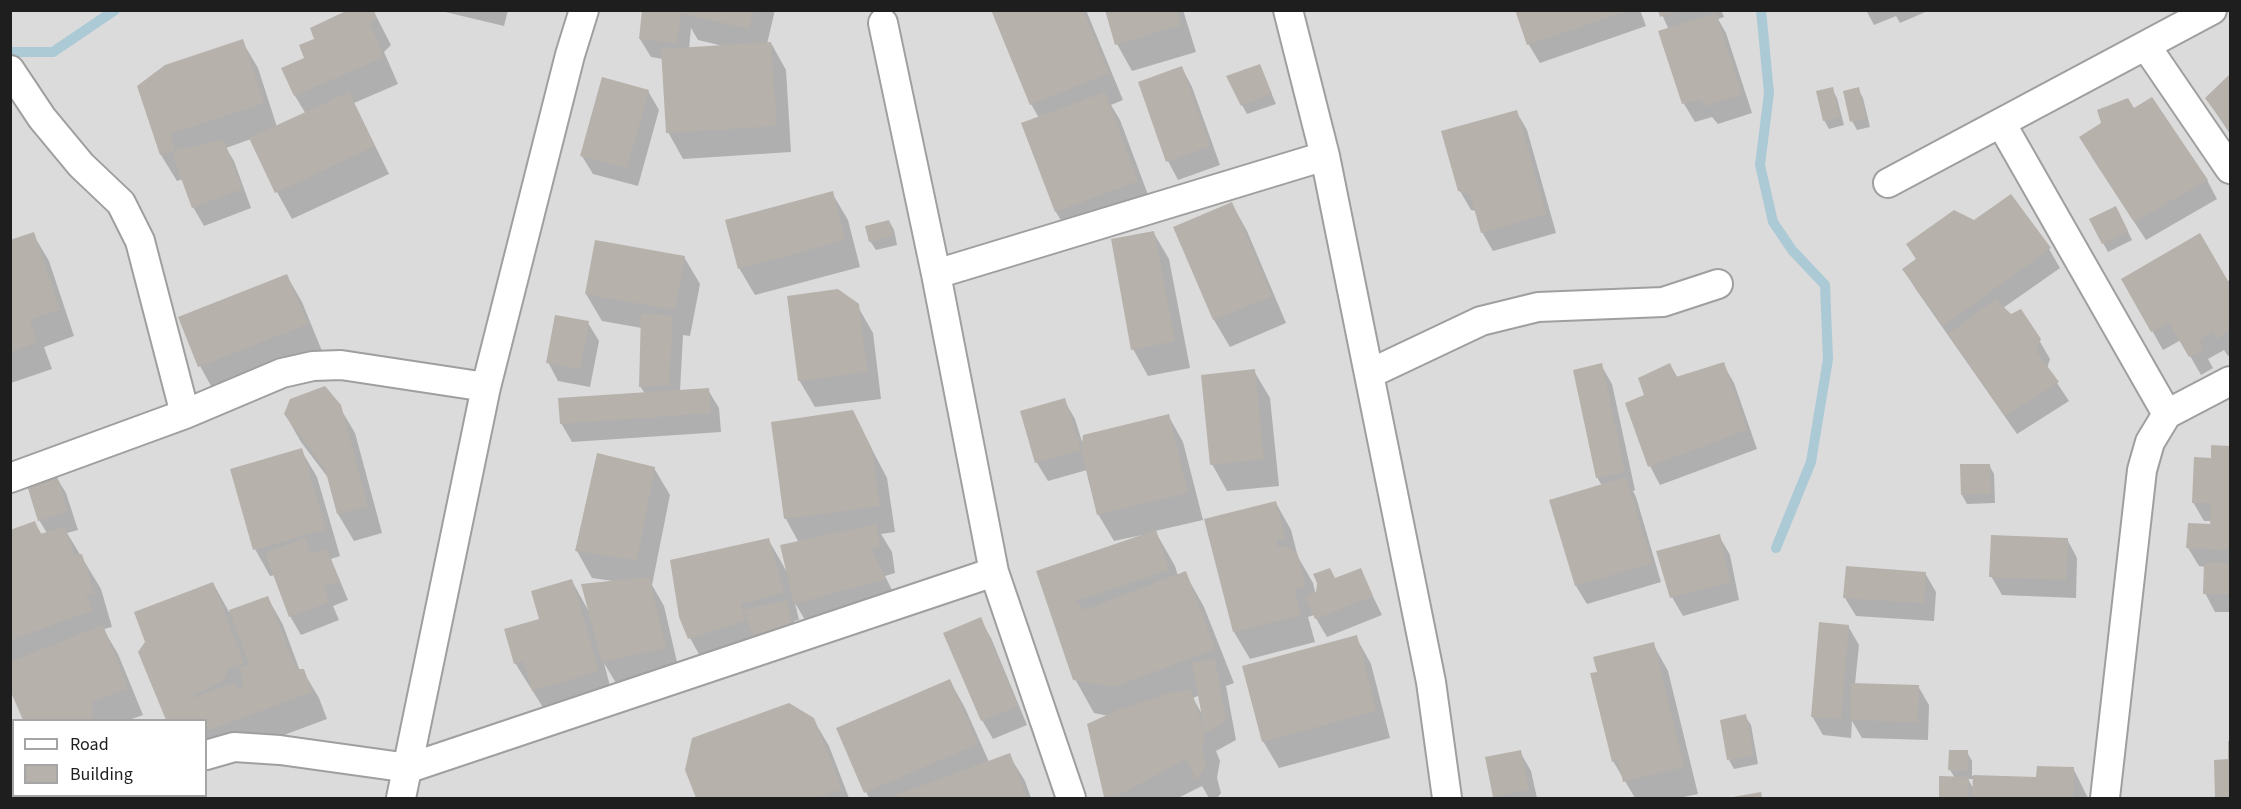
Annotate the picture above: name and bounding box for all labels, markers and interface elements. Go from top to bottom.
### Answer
legend [12,719,207,797]
text: Road [70,732,109,757]
text: Building [70,762,133,787]

